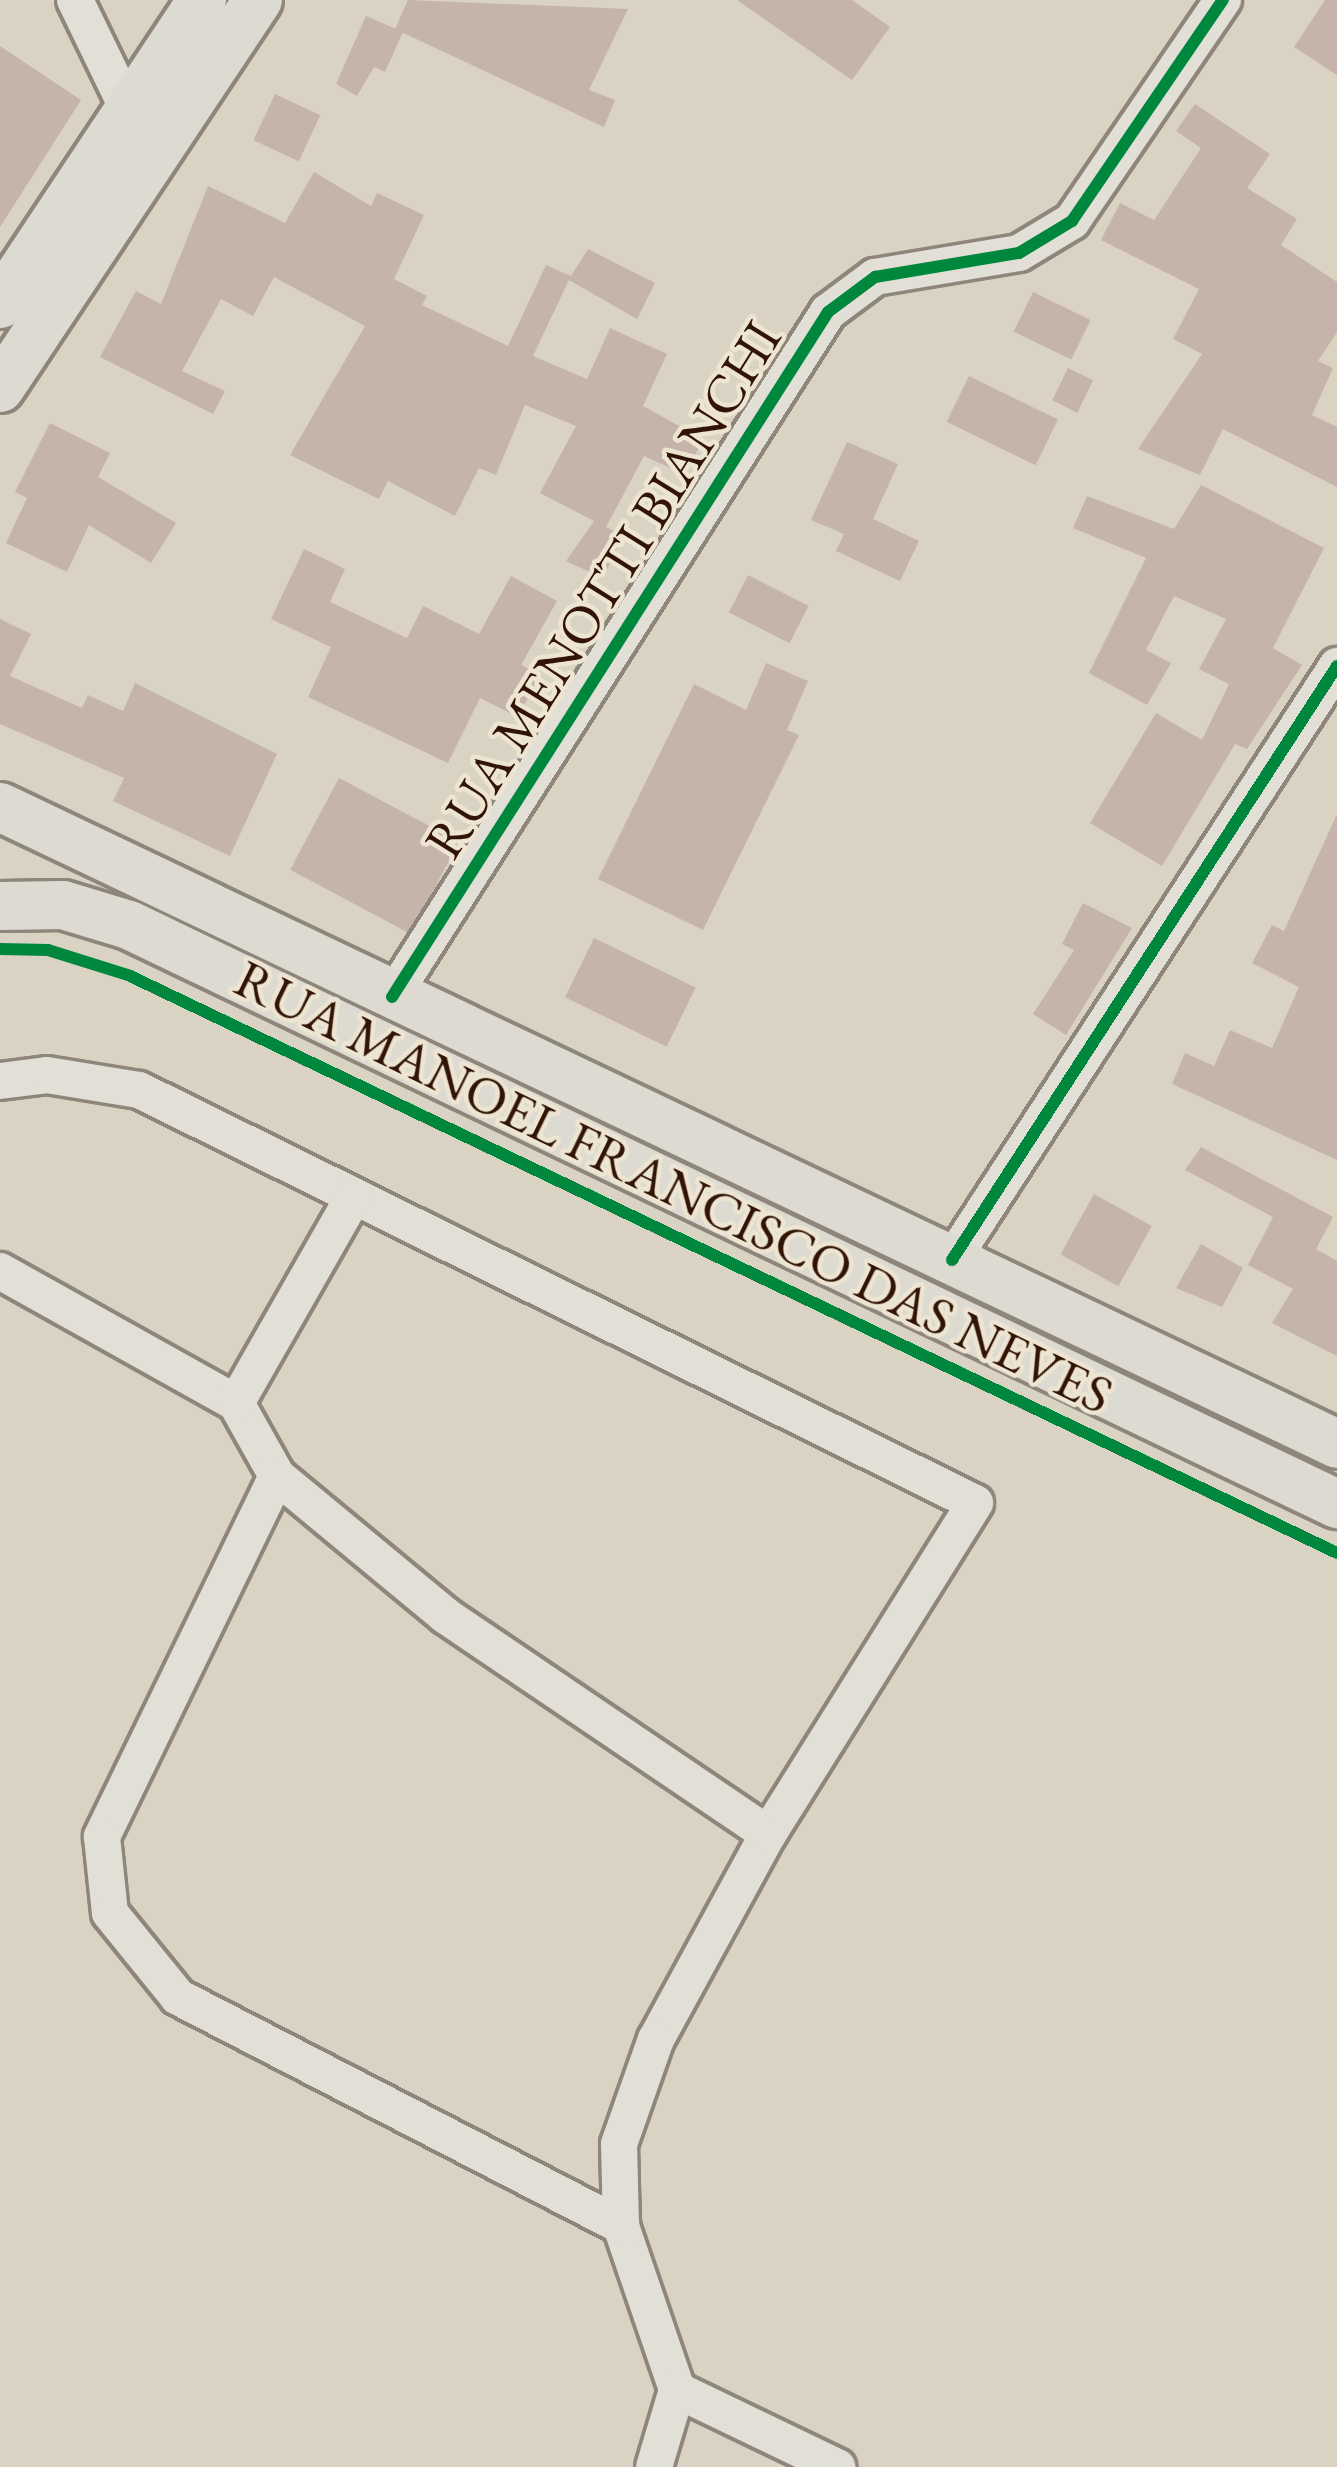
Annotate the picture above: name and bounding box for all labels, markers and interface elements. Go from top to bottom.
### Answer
street label: RUA MENOTTI BIANCHI [410,309,794,869]
street label: RUA MANOEL FRANCISCO DAS NEVES [225,945,1123,1427]

